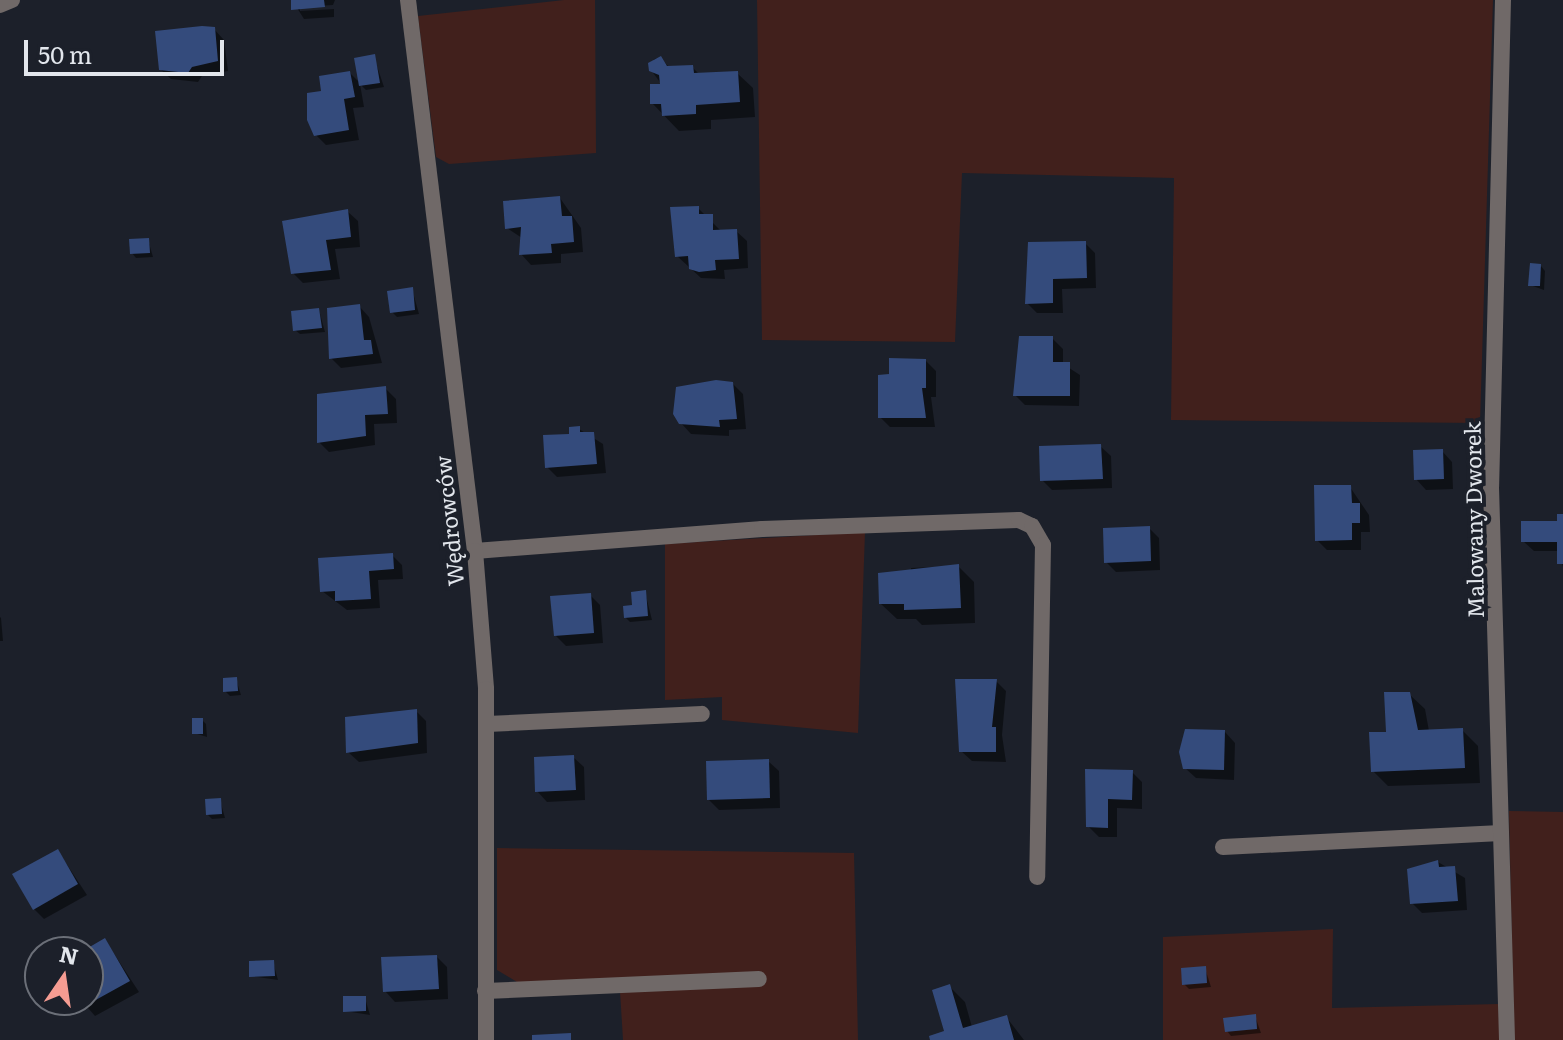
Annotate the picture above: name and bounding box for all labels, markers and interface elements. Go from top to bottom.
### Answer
scale bar [28,24,228,74]
text: 50 m [38,36,92,71]
street label: Malowany Dworek [1458,421,1488,619]
street label: Wędrowców [428,455,468,587]
north arrow [24,936,104,1016]
text: N [56,936,82,972]

